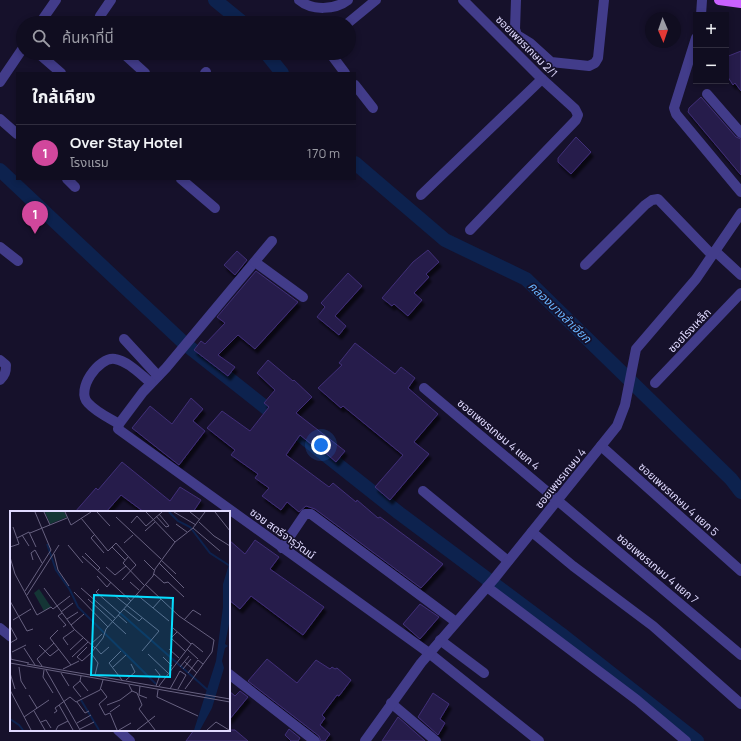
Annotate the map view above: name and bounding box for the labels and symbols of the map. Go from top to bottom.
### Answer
street label: ซอยเพชรเกษม 2/1 [493,12,561,80]
north arrow [645,12,681,48]
pin: 1 [22,201,48,234]
water label: คลองบางลำเจียก [525,277,596,347]
street label: ซอยโรงเหล็ก [664,305,714,355]
street label: ซอยเพชรเกษม 4 แยก 4 [455,395,543,473]
your location [311,435,331,455]
street label: ซอยเพชรเกษม 4 [531,445,589,511]
street label: ซอยเพชรเกษม 4 แยก 5 [636,459,722,539]
street label: ซอย สตรีจารุวัฒน์ [247,504,319,562]
inset map [10,511,230,731]
street label: ซอยเพชรเกษม 4 แยก 7 [614,529,702,607]

